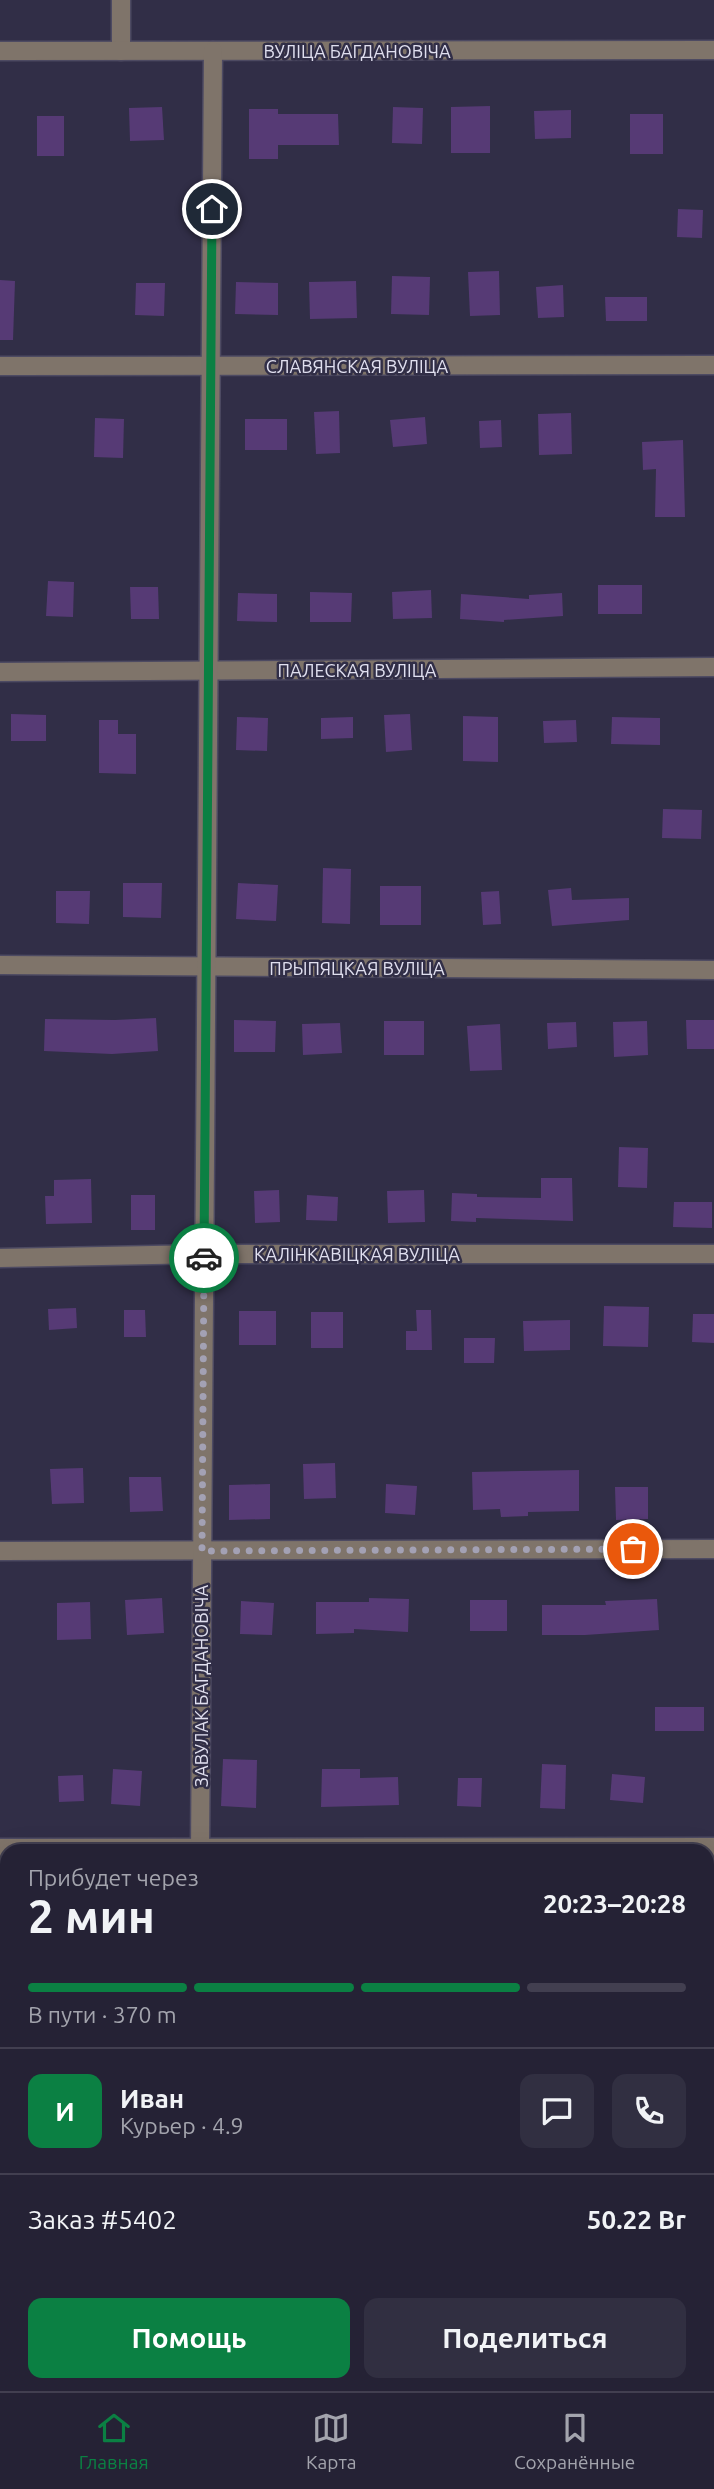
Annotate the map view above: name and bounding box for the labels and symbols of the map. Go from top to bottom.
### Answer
street label: ВУЛІЦА БАГДАНОВІЧА [263,41,451,61]
pin [182,179,242,239]
street label: СЛАВЯНСКАЯ ВУЛІЦА [266,356,449,376]
street label: ПАЛЕСКАЯ ВУЛІЦА [278,660,437,680]
street label: ПРЫПЯЦКАЯ ВУЛІЦА [269,958,445,978]
courier [169,1223,239,1293]
street label: КАЛІНКАВІЦКАЯ ВУЛІЦА [254,1244,460,1264]
pin [603,1519,663,1579]
street label: ЗАВУЛАК БАГДАНОВІЧА [191,1585,211,1787]

